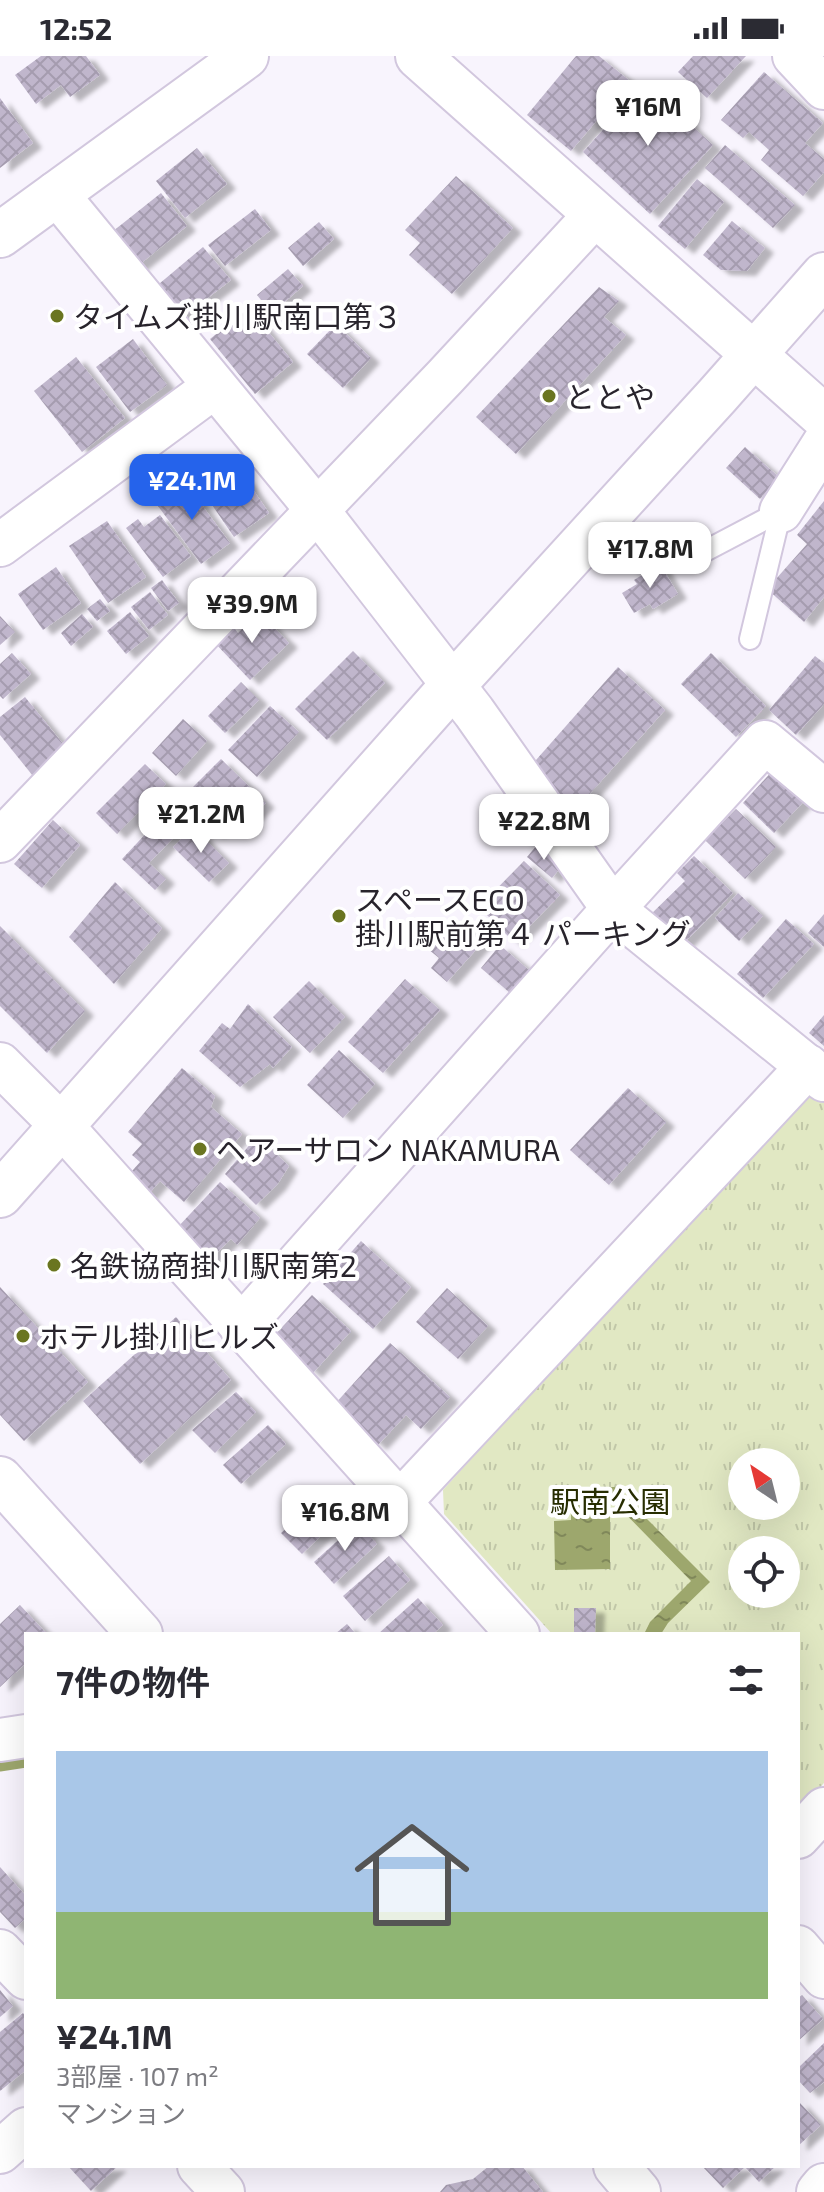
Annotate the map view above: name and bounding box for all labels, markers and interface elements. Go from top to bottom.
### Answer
text: 12:52 [40,10,112,46]
pin: ¥16M [601,80,695,148]
text: ¥16M [614,90,682,121]
place label: タイムズ掛川駅南口第３ [73,298,402,334]
marker: タイムズ掛川駅南口第３ [48,307,66,325]
place label: ととや [565,378,655,414]
marker: ととや [540,387,558,405]
pin: ¥24.1M [127,454,257,522]
text: ¥24.1M [147,464,237,495]
pin: ¥17.8M [585,522,715,590]
text: ¥17.8M [606,532,694,563]
pin: ¥39.9M [187,577,317,645]
text: ¥39.9M [206,587,298,618]
pin: ¥21.2M [136,787,266,855]
pin: ¥22.8M [479,794,609,862]
text: ¥21.2M [157,797,245,828]
text: ¥22.8M [497,804,591,835]
place label: スペースECO 掛川駅前第４ パーキング [355,881,691,951]
marker: スペースECO 掛川駅前第４ パーキング [330,907,348,925]
place label: ヘアーサロン NAKAMURA [216,1131,560,1167]
marker: ヘアーサロン NAKAMURA [191,1140,209,1158]
place label: 名鉄協商掛川駅南第2 [70,1247,357,1283]
marker: 名鉄協商掛川駅南第2 [45,1256,63,1274]
place label: ホテル掛川ヒルズ [39,1318,279,1354]
marker: ホテル掛川ヒルズ [14,1327,32,1345]
north arrow [728,1448,800,1520]
map controls [728,1448,800,1608]
park label: 駅南公園 [550,1483,670,1519]
pin: ¥16.8M [280,1485,410,1553]
text: ¥16.8M [300,1495,390,1526]
button: locate [728,1536,800,1608]
icon: filters [724,1658,768,1702]
text: 7件の物件 [56,1661,210,1702]
icon: home [340,1803,484,1947]
text: ¥24.1M [56,2015,173,2056]
text: 3部屋 · 107 m² [56,2060,219,2091]
text: マンション [56,2097,186,2128]

